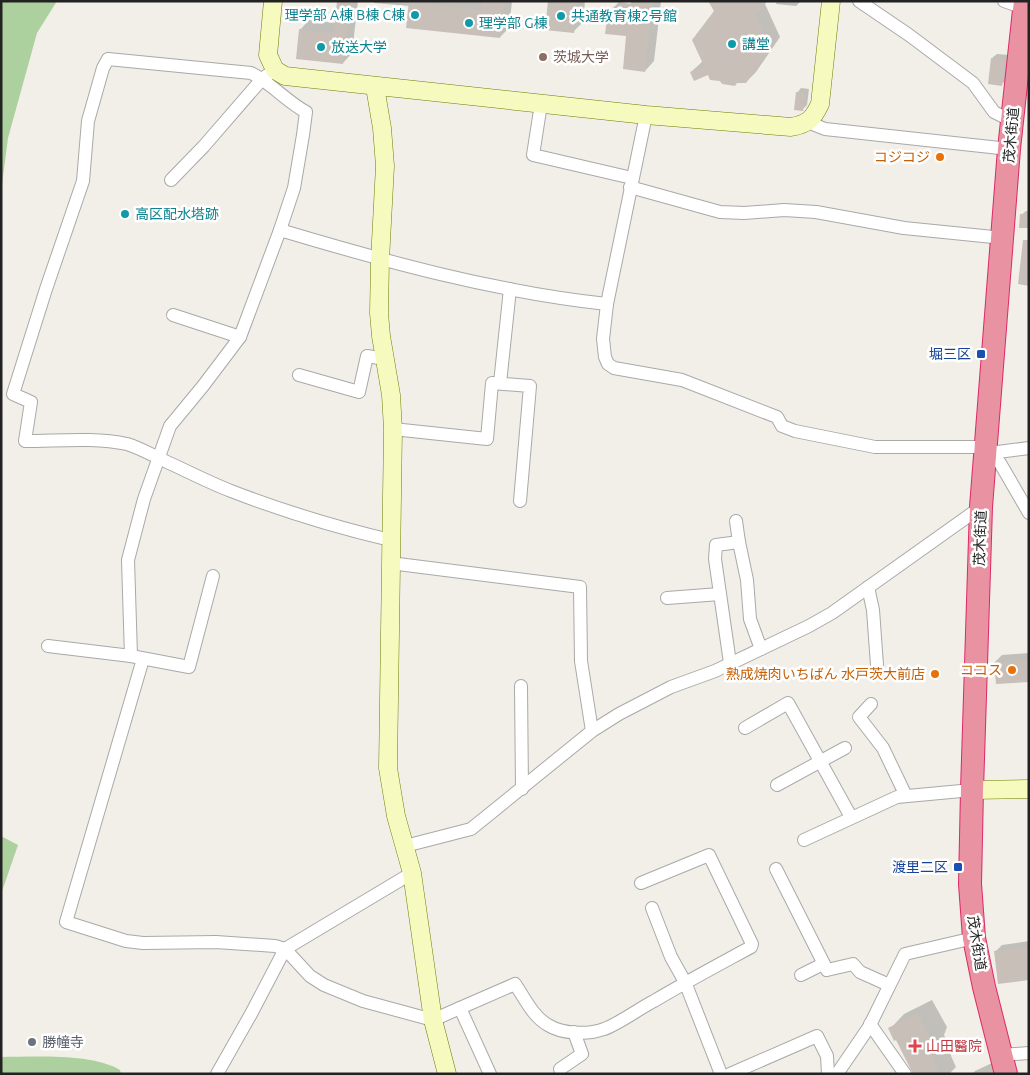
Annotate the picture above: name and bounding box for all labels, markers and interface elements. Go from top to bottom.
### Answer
place label: 理学部 A棟 B棟 C棟 [285,7,405,23]
place label: 共通教育棟2号館 [571,8,677,24]
marker: 理学部 A棟 B棟 C棟 [409,9,421,21]
marker: 共通教育棟2号館 [555,10,567,22]
place label: 理学部 G棟 [479,15,548,31]
marker: 理学部 G棟 [463,17,475,29]
place label: 講堂 [742,36,770,52]
marker: 講堂 [726,38,738,50]
place label: 放送大学 [331,39,387,55]
marker: 放送大学 [315,41,327,53]
place label: 茨城大学 [553,49,609,65]
marker: 茨城大学 [537,51,549,63]
street label: 茂木街道 [1001,106,1021,164]
place label: コジコジ [874,149,930,165]
marker: コジコジ [934,151,946,163]
place label: 高区配水塔跡 [135,206,219,222]
marker: 高区配水塔跡 [119,208,131,220]
place label: 堀三区 [929,346,971,362]
marker: 堀三区 [975,348,987,360]
street label: 茂木街道 [971,510,989,566]
place label: ココス [960,662,1002,678]
marker: ココス [1006,664,1018,676]
place label: 熟成焼肉いちばん 水戸茨大前店 [726,666,925,682]
marker: 熟成焼肉いちばん 水戸茨大前店 [929,668,941,680]
place label: 渡里二区 [892,859,948,875]
marker: 渡里二区 [952,861,964,873]
street label: 茂木街道 [965,914,989,972]
place label: 勝幢寺 [42,1034,84,1050]
marker: 勝幢寺 [26,1036,38,1048]
place label: 山田醫院 [926,1038,982,1054]
marker: 山田醫院 [908,1039,922,1053]

